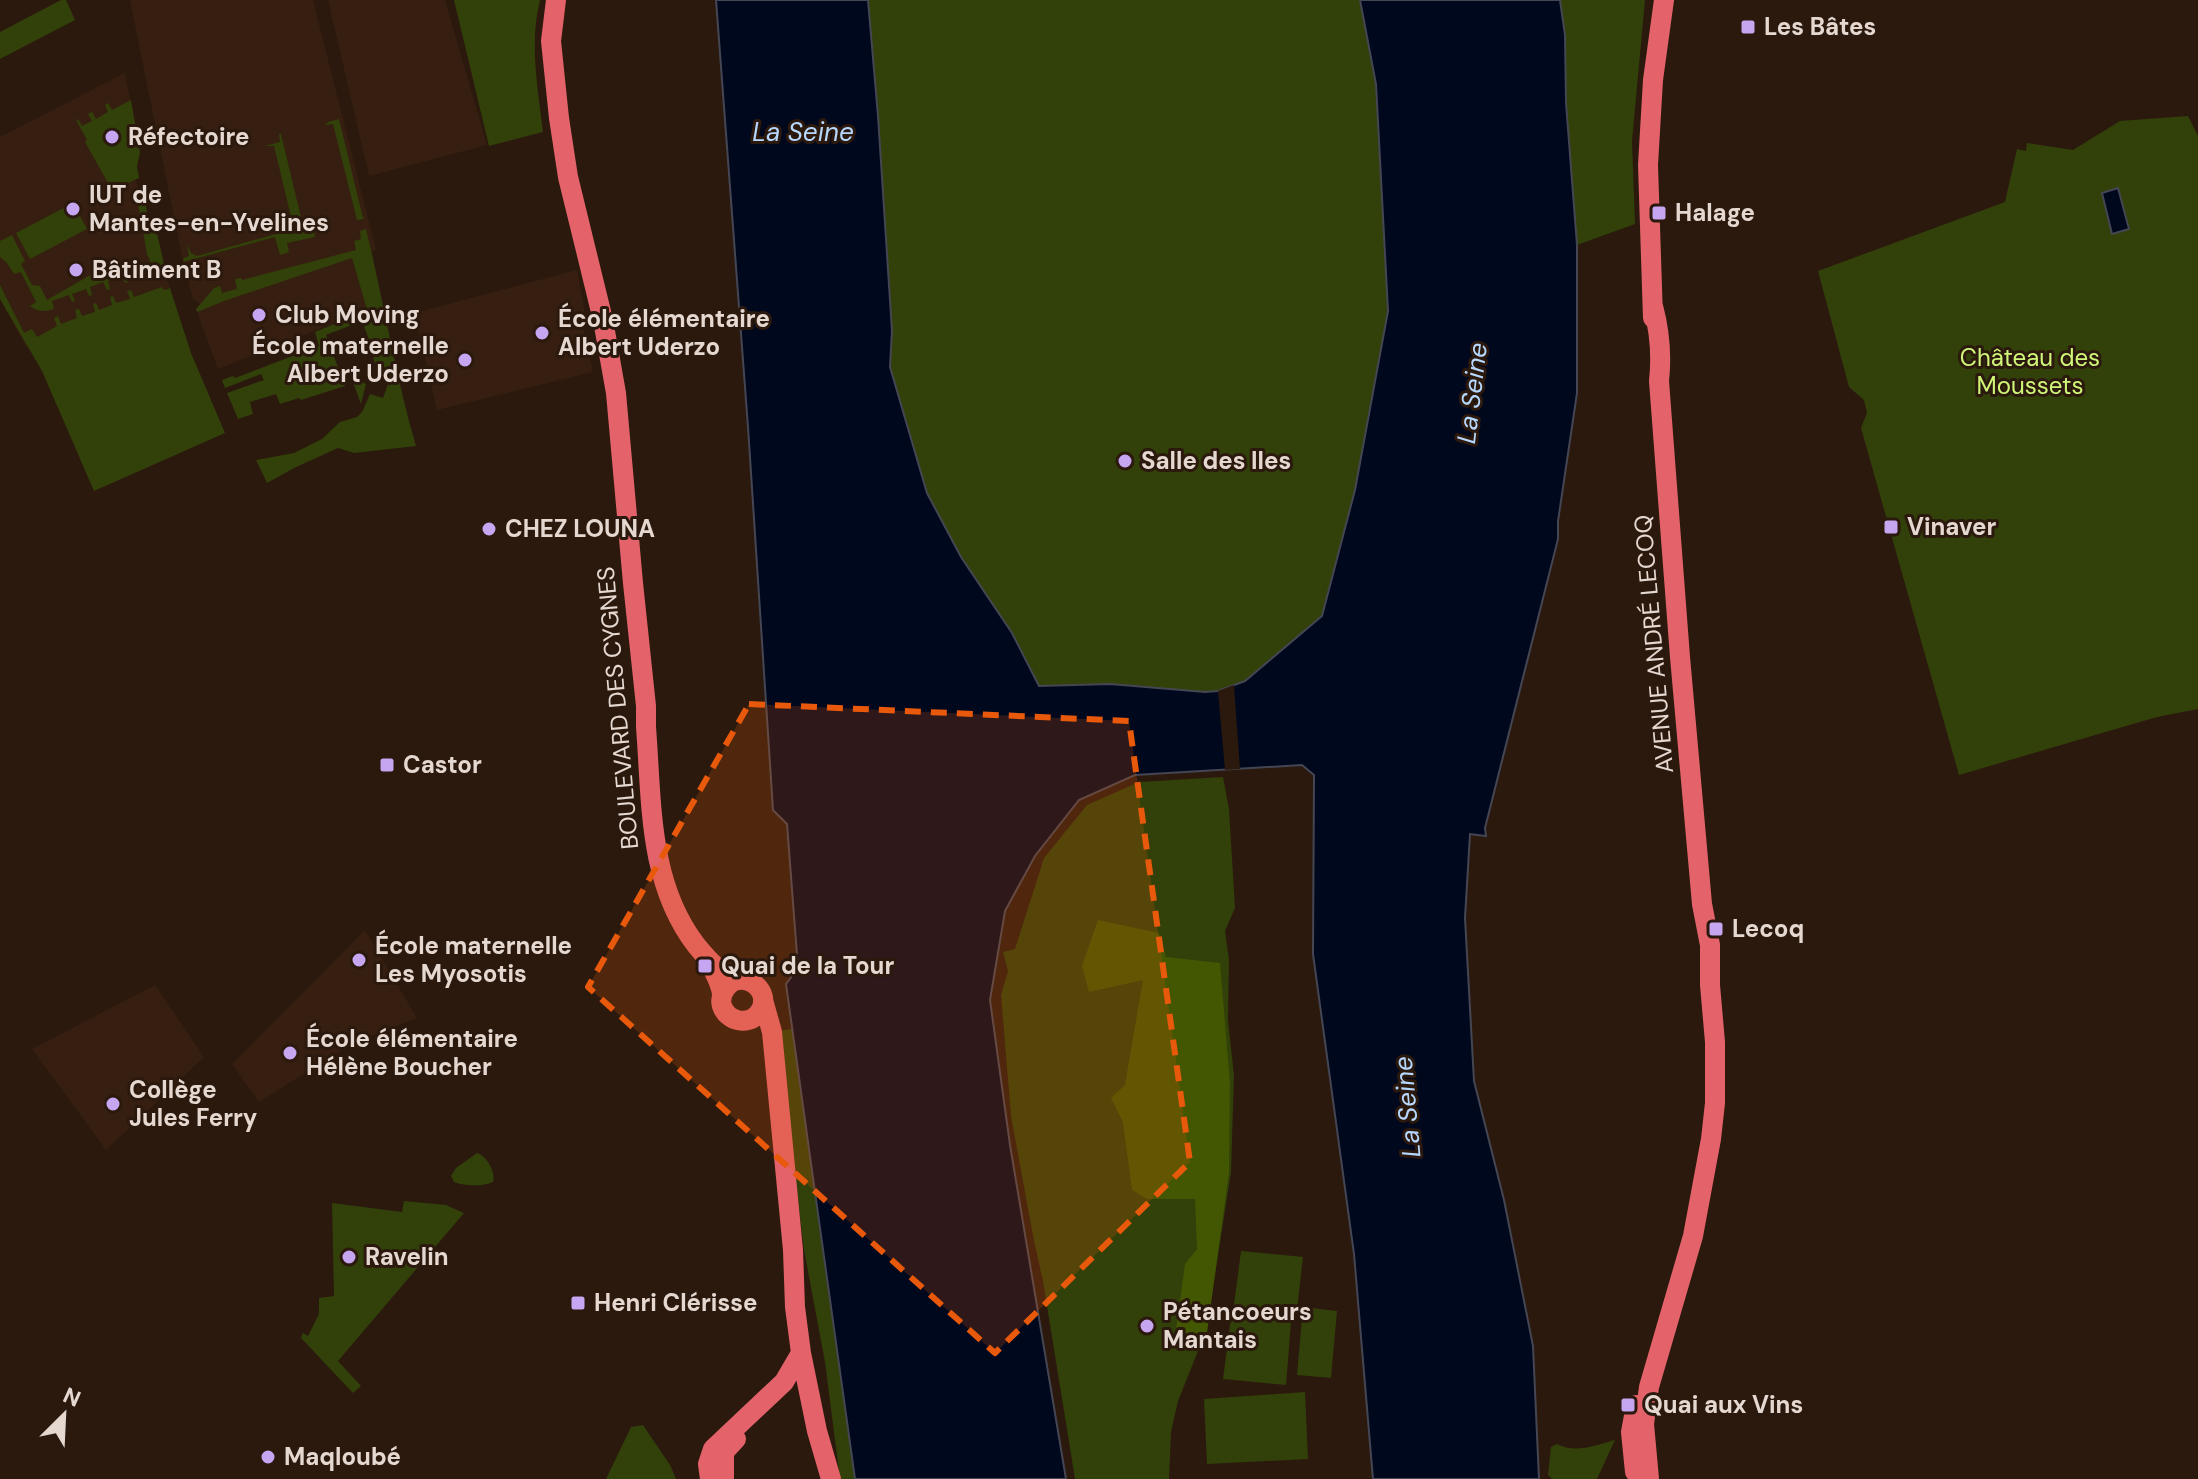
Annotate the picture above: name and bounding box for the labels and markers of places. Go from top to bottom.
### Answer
place label: Les Bâtes [1764,11,1876,42]
marker: Les Bâtes [1739,18,1757,36]
place label: Réfectoire [128,121,250,152]
marker: Réfectoire [103,128,121,146]
place label: IUT de Mantes-en-Yvelines [89,179,329,238]
place label: Halage [1675,197,1755,228]
marker: IUT de Mantes-en-Yvelines [64,200,82,218]
marker: Halage [1650,204,1668,222]
place label: Bâtiment B [92,254,221,285]
marker: Bâtiment B [67,261,85,279]
place label: Club Moving [275,299,420,330]
place label: École élémentaire Albert Uderzo [558,302,770,362]
marker: Club Moving [250,306,268,324]
marker: École élémentaire Albert Uderzo [533,324,551,342]
place label: École maternelle Albert Uderzo [252,329,449,389]
marker: École maternelle Albert Uderzo [456,351,474,369]
place label: Salle des Iles [1141,445,1291,476]
marker: Salle des Iles [1116,452,1134,470]
place label: Vinaver [1907,511,1996,542]
place label: CHEZ LOUNA [505,513,655,544]
marker: Vinaver [1882,518,1900,536]
marker: CHEZ LOUNA [480,520,498,538]
place label: Castor [403,749,482,780]
marker: Castor [378,756,396,774]
place label: Lecoq [1732,913,1804,944]
marker: Lecoq [1707,920,1725,938]
place label: École maternelle Les Myosotis [375,929,572,989]
place label: Quai de la Tour [721,950,894,981]
marker: École maternelle Les Myosotis [350,951,368,969]
marker: Quai de la Tour [696,957,714,975]
place label: École élémentaire Hélène Boucher [306,1022,518,1082]
marker: École élémentaire Hélène Boucher [281,1044,299,1062]
place label: Collège Jules Ferry [129,1074,258,1133]
marker: Collège Jules Ferry [104,1095,122,1113]
place label: Ravelin [365,1241,449,1272]
marker: Ravelin [340,1248,358,1266]
place label: Henri Clérisse [594,1287,757,1318]
marker: Henri Clérisse [569,1294,587,1312]
place label: Pétancoeurs Mantais [1163,1296,1312,1355]
marker: Pétancoeurs Mantais [1138,1317,1156,1335]
place label: Quai aux Vins [1644,1389,1803,1420]
marker: Quai aux Vins [1619,1396,1637,1414]
place label: Maqloubé [284,1441,401,1472]
marker: Maqloubé [259,1448,277,1466]

